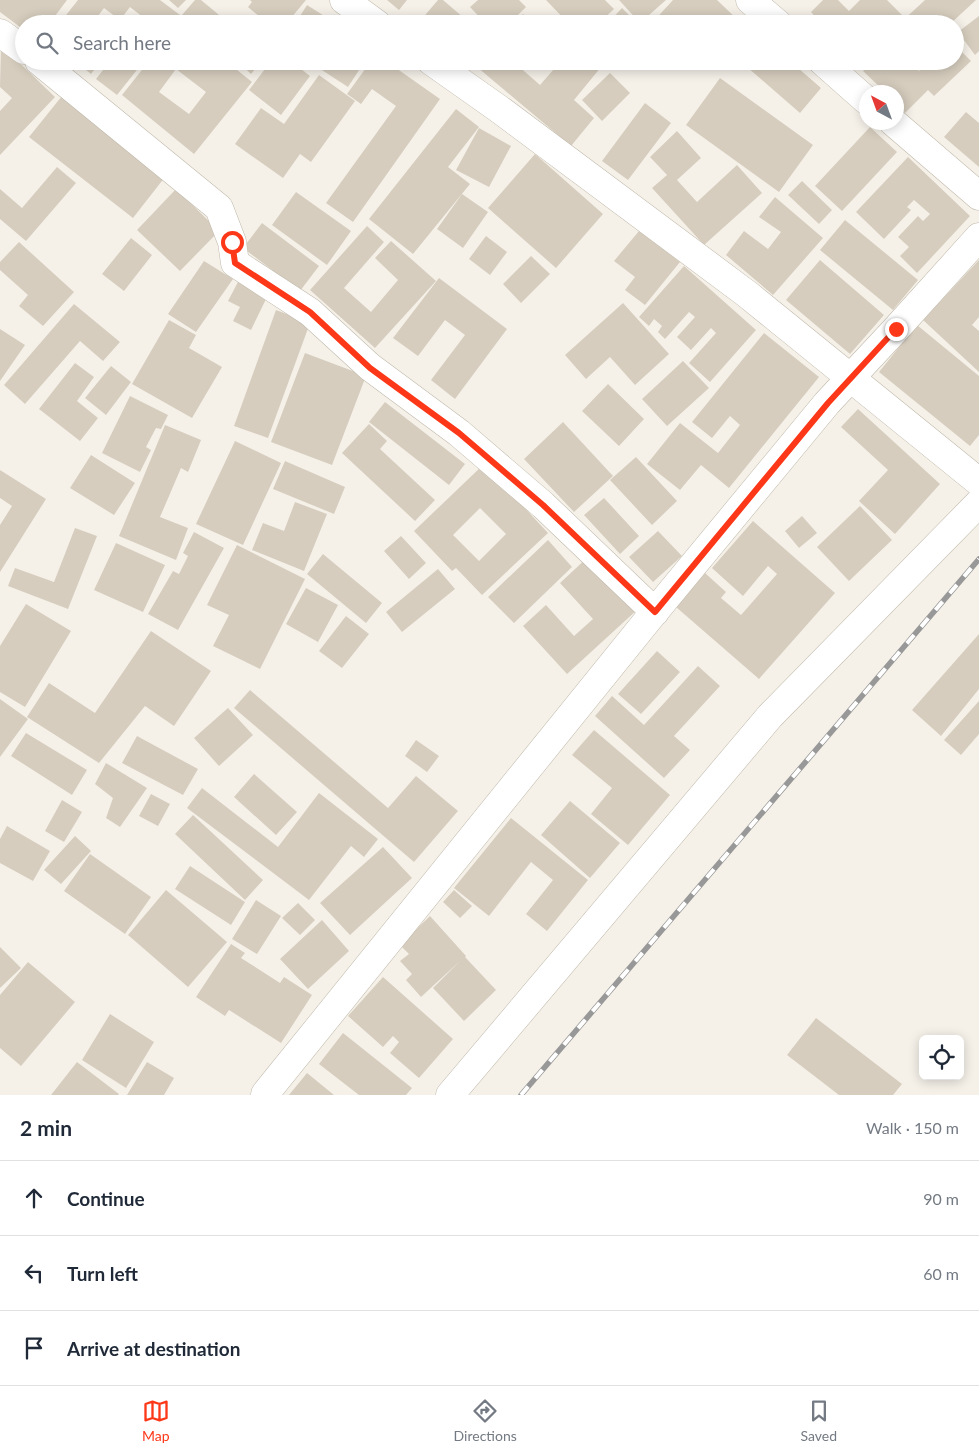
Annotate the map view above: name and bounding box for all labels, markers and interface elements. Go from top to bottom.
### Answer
search box [15,15,964,70]
icon: search [33,29,61,57]
text: Search here [73,31,171,54]
north arrow [859,85,904,130]
route start [221,231,244,254]
route end [885,318,908,341]
map controls [919,1035,964,1080]
button: locate [919,1035,964,1080]
text: 2 min [20,1115,72,1140]
text: Walk · 150 m [866,1118,959,1137]
icon: ahead [20,1184,48,1212]
text: Continue [67,1187,145,1210]
text: 90 m [923,1189,959,1208]
icon: left [20,1259,48,1287]
text: Turn left [67,1262,138,1285]
text: 60 m [923,1264,959,1283]
icon: arrive [20,1334,48,1362]
text: Arrive at destination [67,1337,240,1360]
tab: Map [142,1397,170,1444]
tab: Directions [454,1397,517,1444]
tab: Saved [801,1397,837,1444]

